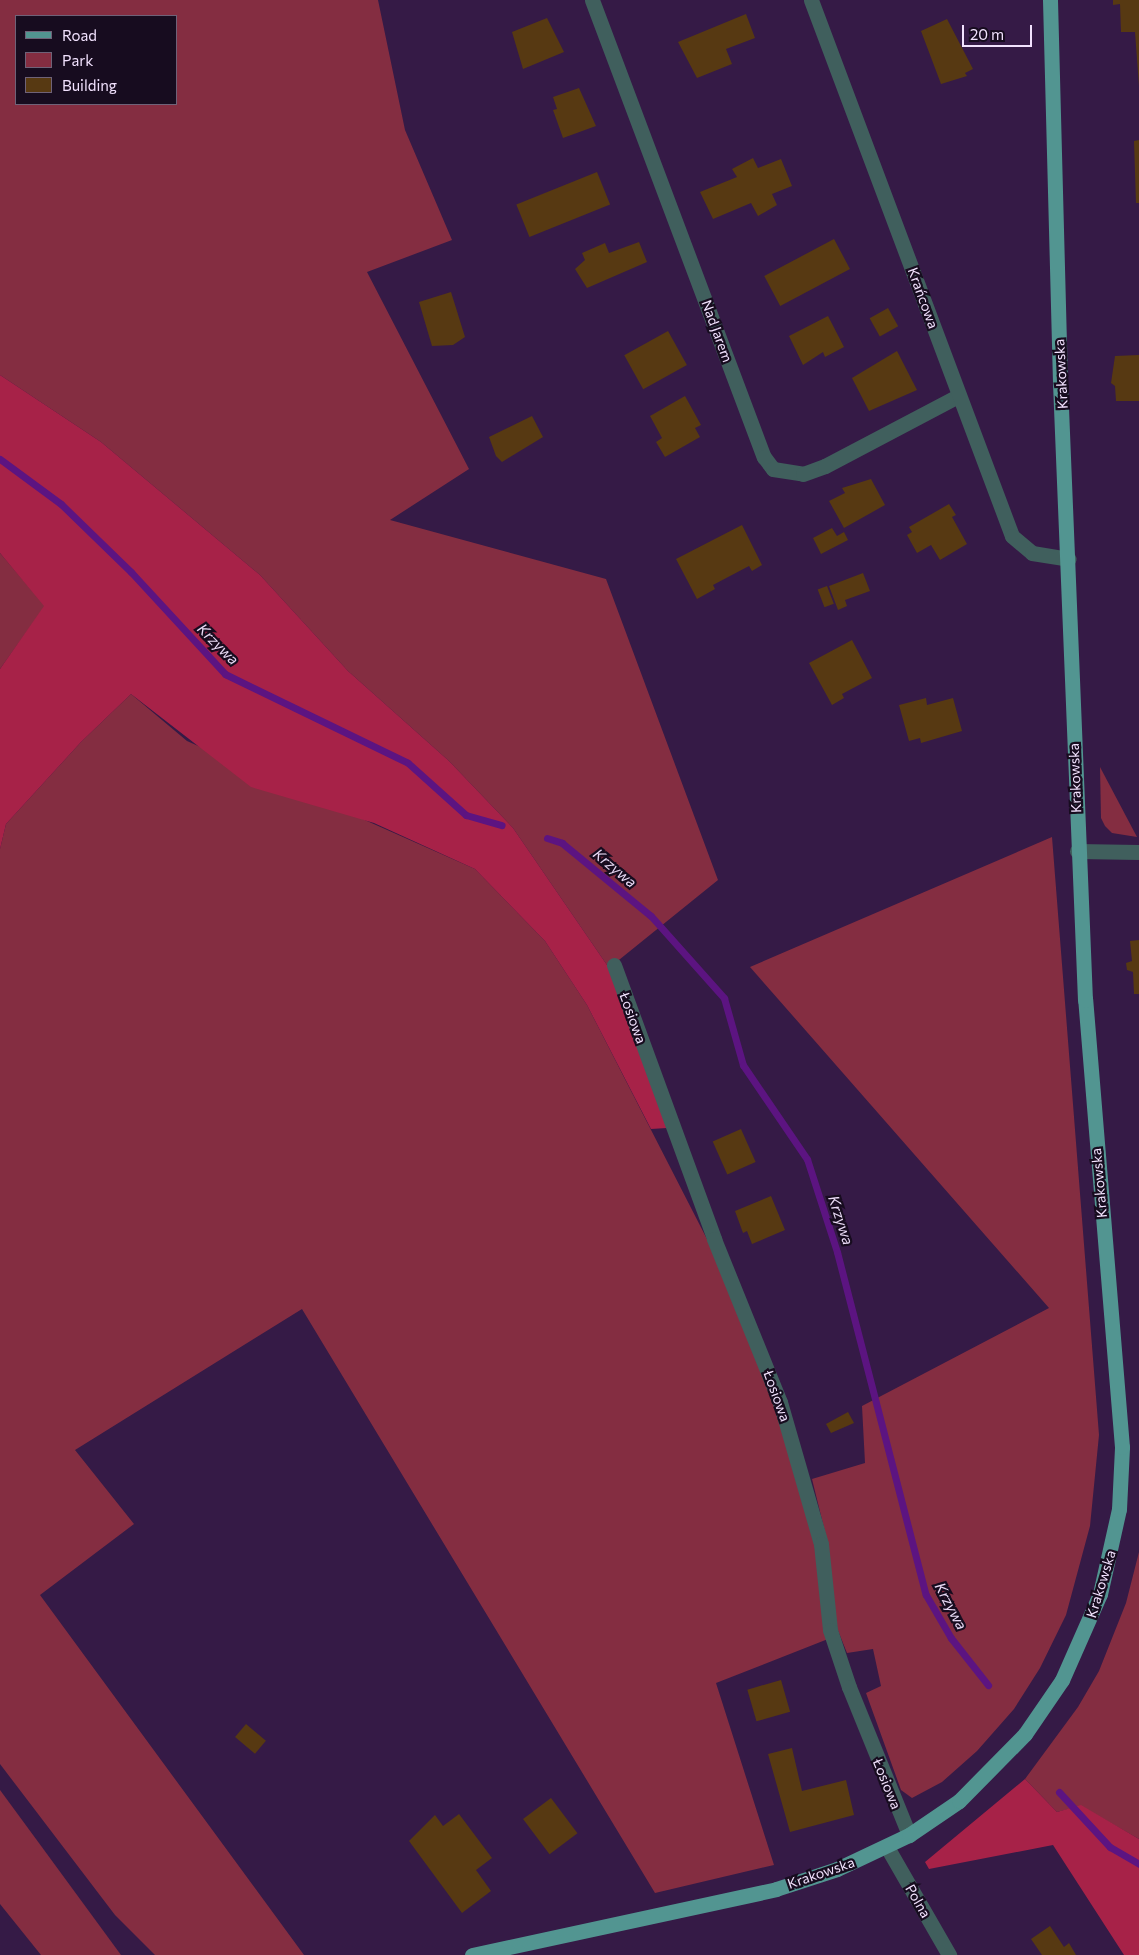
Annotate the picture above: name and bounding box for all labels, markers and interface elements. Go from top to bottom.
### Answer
legend [15,15,178,105]
scale bar [964,15,1034,47]
text: 20 m [970,25,1004,43]
text: Road [62,26,97,44]
text: Park [62,51,93,69]
text: Building [62,76,117,94]
street label: Krańcowa [904,265,942,331]
street label: Nad Jarem [698,298,736,364]
street label: Krakowska [1051,339,1071,409]
water label: Krzywa [194,620,242,668]
street label: Krakowska [1065,743,1085,813]
water label: Krzywa [590,845,640,891]
street label: Łosiowa [616,990,650,1046]
street label: Krakowska [1088,1147,1110,1219]
water label: Krzywa [825,1193,857,1247]
street label: Łosiowa [760,1368,794,1424]
street label: Krakowska [1083,1548,1119,1620]
water label: Krzywa [931,1579,971,1633]
street label: Łosiowa [869,1756,905,1812]
street label: Krakowska [785,1854,857,1892]
street label: Polna [902,1881,934,1921]

